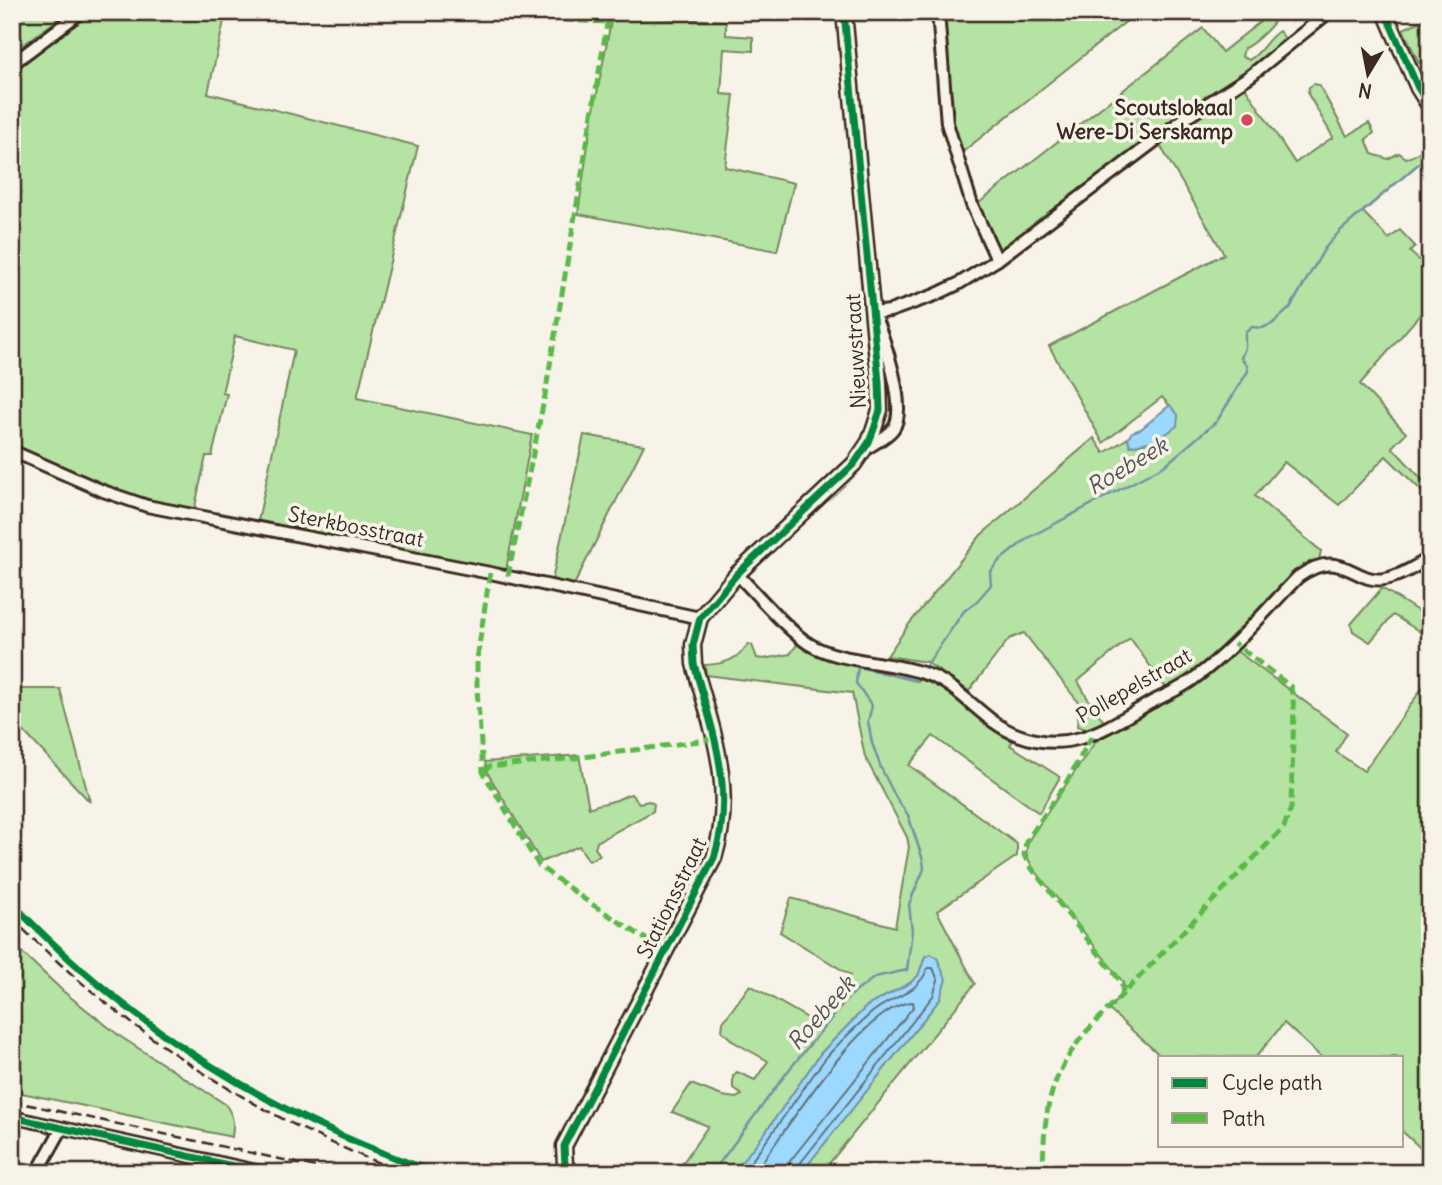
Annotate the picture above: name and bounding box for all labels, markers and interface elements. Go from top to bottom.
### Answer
north arrow [1334,38,1404,108]
text: N [1356,78,1374,104]
place label: Scoutslokaal Were-Di Serskamp [1056,94,1233,145]
marker: Scoutslokaal Were-Di Serskamp [1239,112,1255,128]
street label: Nieuwstraat [839,293,872,409]
water label: Roebeek [1081,430,1173,501]
street label: Sterkbosstraat [286,500,426,553]
street label: Pollepelstraat [1071,642,1196,729]
street label: Stationsstraat [631,833,713,963]
water label: Roebeek [780,969,862,1056]
legend [1158,1056,1404,1146]
text: Cycle path [1222,1069,1322,1096]
text: Path [1222,1105,1265,1132]

